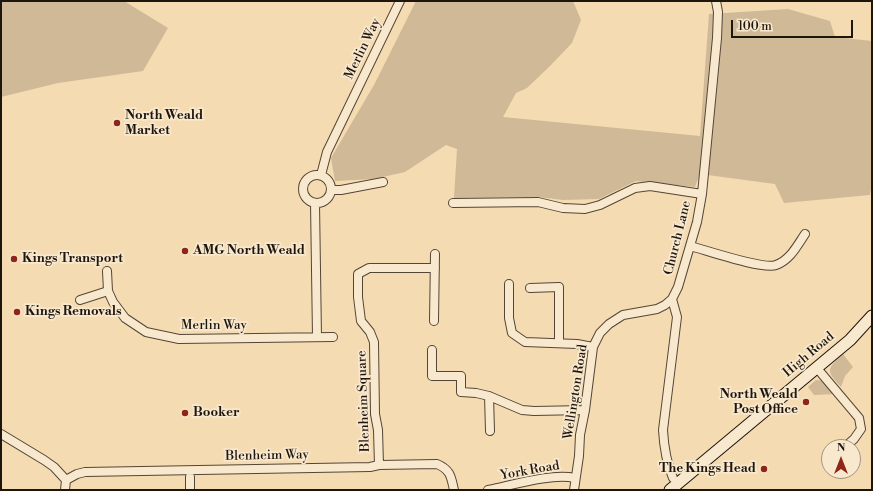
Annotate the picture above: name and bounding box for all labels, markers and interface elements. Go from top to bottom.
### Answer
scale bar [733,12,855,38]
street label: Merlin Way [342,16,384,82]
text: 100 m [738,19,772,34]
place label: North Weald Market [125,108,203,139]
marker: North Weald Market [112,118,122,128]
street label: Church Lane [661,199,695,277]
place label: AMG North Weald [193,243,305,259]
marker: AMG North Weald [180,246,190,256]
place label: Kings Transport [22,251,123,267]
marker: Kings Transport [9,254,19,264]
place label: Kings Removals [25,304,122,320]
marker: Kings Removals [12,307,22,317]
street label: Merlin Way [181,318,247,334]
street label: High Road [780,329,838,381]
street label: Wellington Road [561,343,591,441]
street label: Blenheim Square [354,350,374,452]
place label: North Weald Post Office [720,387,798,418]
marker: North Weald Post Office [801,397,811,407]
place label: Booker [193,405,239,421]
marker: Booker [180,408,190,418]
north arrow [821,439,861,479]
text: N [837,441,845,455]
street label: Blenheim Way [225,447,309,465]
street label: York Road [499,458,561,484]
place label: The Kings Head [659,461,756,477]
marker: The Kings Head [759,464,769,474]

